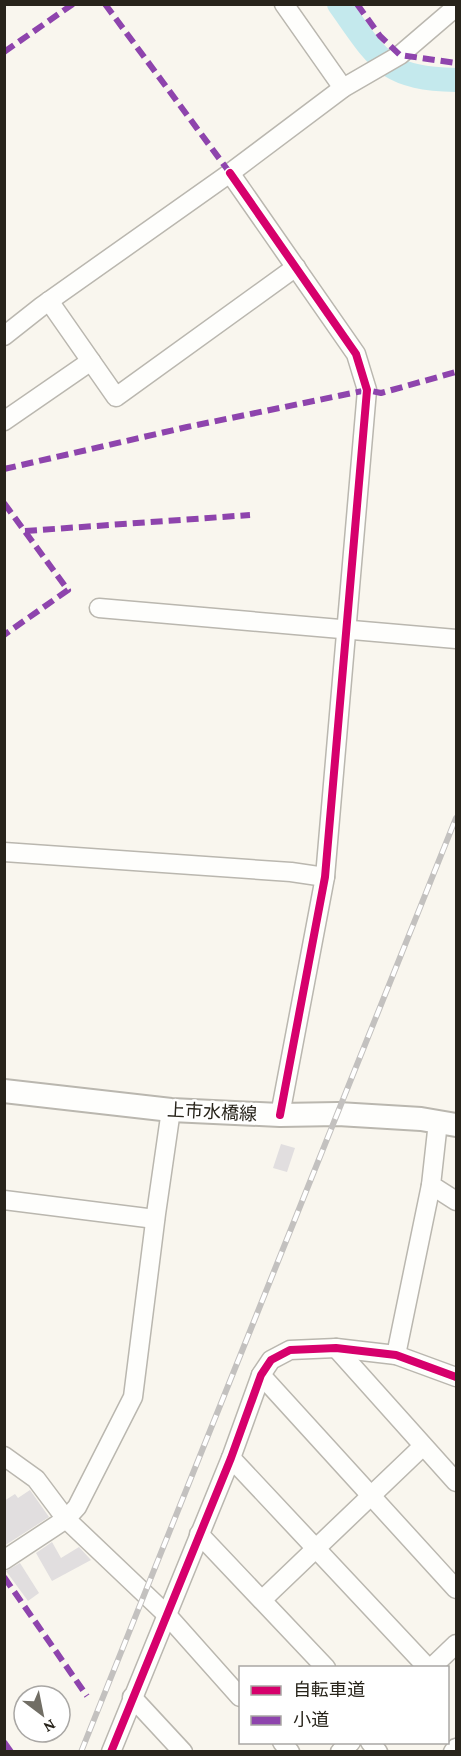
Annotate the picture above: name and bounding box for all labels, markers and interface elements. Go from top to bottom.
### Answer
street label: 上市水橋線 [167,1100,257,1124]
legend [239,1666,449,1744]
text: 自転車道 [293,1680,365,1700]
north arrow [12,1684,72,1744]
text: 小道 [293,1710,329,1730]
text: N [40,1716,59,1736]

